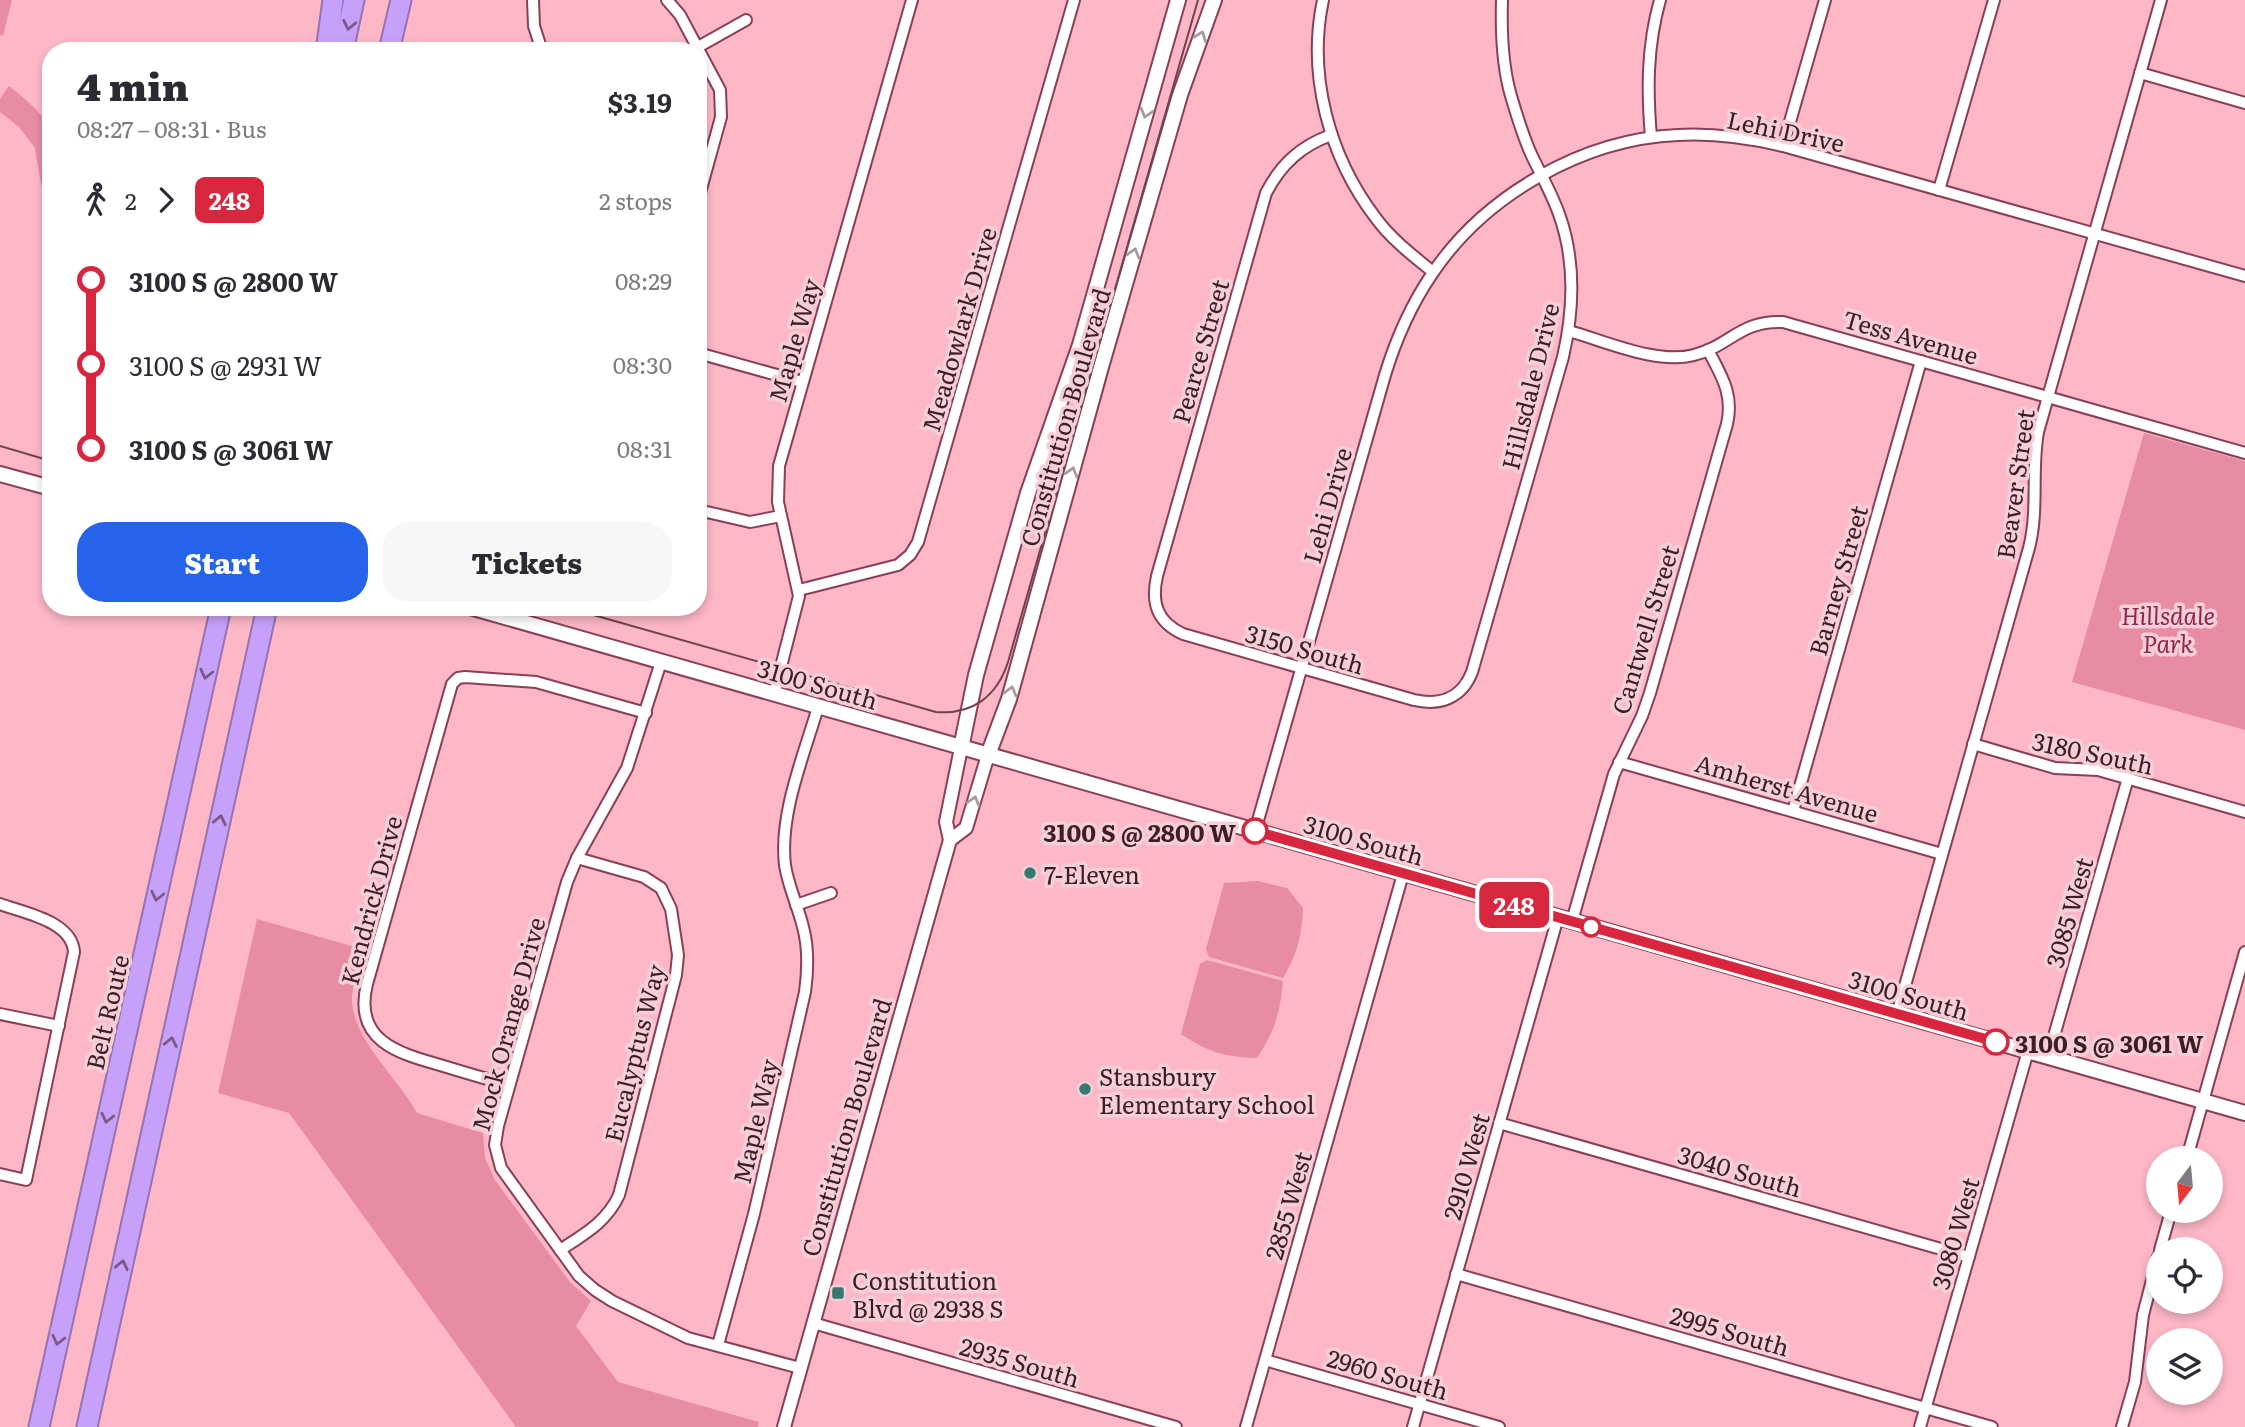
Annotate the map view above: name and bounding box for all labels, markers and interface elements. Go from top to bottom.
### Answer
one-way arrow [343,19,357,31]
one-way arrow [1193,30,1207,42]
text: 4 min [77,56,189,113]
text: $3.19 [608,82,672,121]
street label: Lehi Drive [1724,100,1848,160]
one-way arrow [1140,107,1154,119]
text: 08:27 – 08:31 · Bus [77,111,266,145]
icon: walk [77,181,115,219]
icon: forward [147,181,185,219]
text: 248 [209,182,250,217]
text: 2 [125,183,137,217]
text: 2 stops [599,183,672,217]
street label: Meadowlark Drive [912,223,1004,435]
one-way arrow [1126,247,1141,259]
text: 3100 S @ 2800 W [129,261,338,300]
text: 08:29 [615,263,672,297]
street label: Maple Way [759,274,827,406]
street label: Pearce Street [1162,275,1236,427]
street label: Constitution Boulevard [1010,283,1118,550]
street label: Hillsdale Drive [1491,299,1567,473]
street label: Tess Avenue [1839,300,1983,372]
text: 3100 S @ 2931 W [129,345,322,384]
text: 08:30 [613,347,672,381]
street label: Beaver Street [1986,407,2042,561]
text: 3100 S @ 3061 W [129,429,333,468]
text: 08:31 [617,431,672,465]
street label: Lehi Drive [1293,443,1359,567]
one-way arrow [1063,466,1078,478]
street label: Barney Street [1799,500,1875,659]
button: Start [77,522,368,602]
button: Tickets [382,522,672,602]
street label: Cantwell Street [1602,540,1686,718]
park label: Hillsdale Park [2121,597,2215,660]
street label: 3150 South [1242,614,1369,682]
street label: 3100 South [754,649,882,717]
one-way arrow [200,668,214,680]
one-way arrow [1003,685,1017,697]
street label: 3180 South [2029,722,2157,782]
street label: Amherst Avenue [1691,744,1883,830]
one-way arrow [966,796,980,808]
street label: 3100 South [1300,805,1428,873]
street label: Kendrick Drive [331,812,409,988]
one-way arrow [212,814,226,826]
place label: 3100 S @ 2800 W [1043,814,1236,849]
marker: 3100 S @ 2800 W [1242,818,1268,844]
street label: 3085 West [2036,852,2101,971]
place label: 7-Eleven [1044,856,1140,891]
marker: 7-Eleven [1022,865,1038,881]
line badge: 248 [1474,882,1554,928]
text: 248 [1493,887,1535,922]
one-way arrow [150,890,165,902]
street label: Mock Orange Drive [462,913,552,1135]
unlabelled marker [1581,917,1601,937]
street label: Belt Route [76,951,136,1073]
street label: Eucalyptus Way [594,960,672,1146]
street label: 3100 South [1845,960,1973,1028]
street label: Constitution Boulevard [791,993,899,1260]
place label: 3100 S @ 3061 W [2015,1025,2204,1060]
marker: 3100 S @ 3061 W [1983,1029,2009,1055]
one-way arrow [163,1036,178,1048]
street label: Maple Way [723,1055,785,1187]
place label: Stansbury Elementary School [1099,1058,1315,1121]
marker: Stansbury Elementary School [1077,1081,1093,1097]
street label: 2910 West [1433,1108,1497,1224]
one-way arrow [101,1112,116,1124]
street label: 3040 South [1674,1136,1806,1204]
north arrow [2146,1146,2222,1223]
map controls [2146,1146,2223,1405]
street label: 2855 West [1255,1147,1319,1263]
street label: 3080 West [1921,1173,1987,1293]
button: locate [2146,1237,2223,1314]
one-way arrow [114,1259,129,1271]
place label: Constitution Blvd @ 2938 S [852,1262,1004,1325]
marker: Constitution Blvd @ 2938 S [830,1285,846,1301]
street label: 2995 South [1666,1296,1794,1364]
street label: 2935 South [956,1327,1084,1395]
button: layers [2146,1328,2223,1405]
one-way arrow [52,1334,66,1346]
street label: 2960 South [1323,1339,1453,1407]

